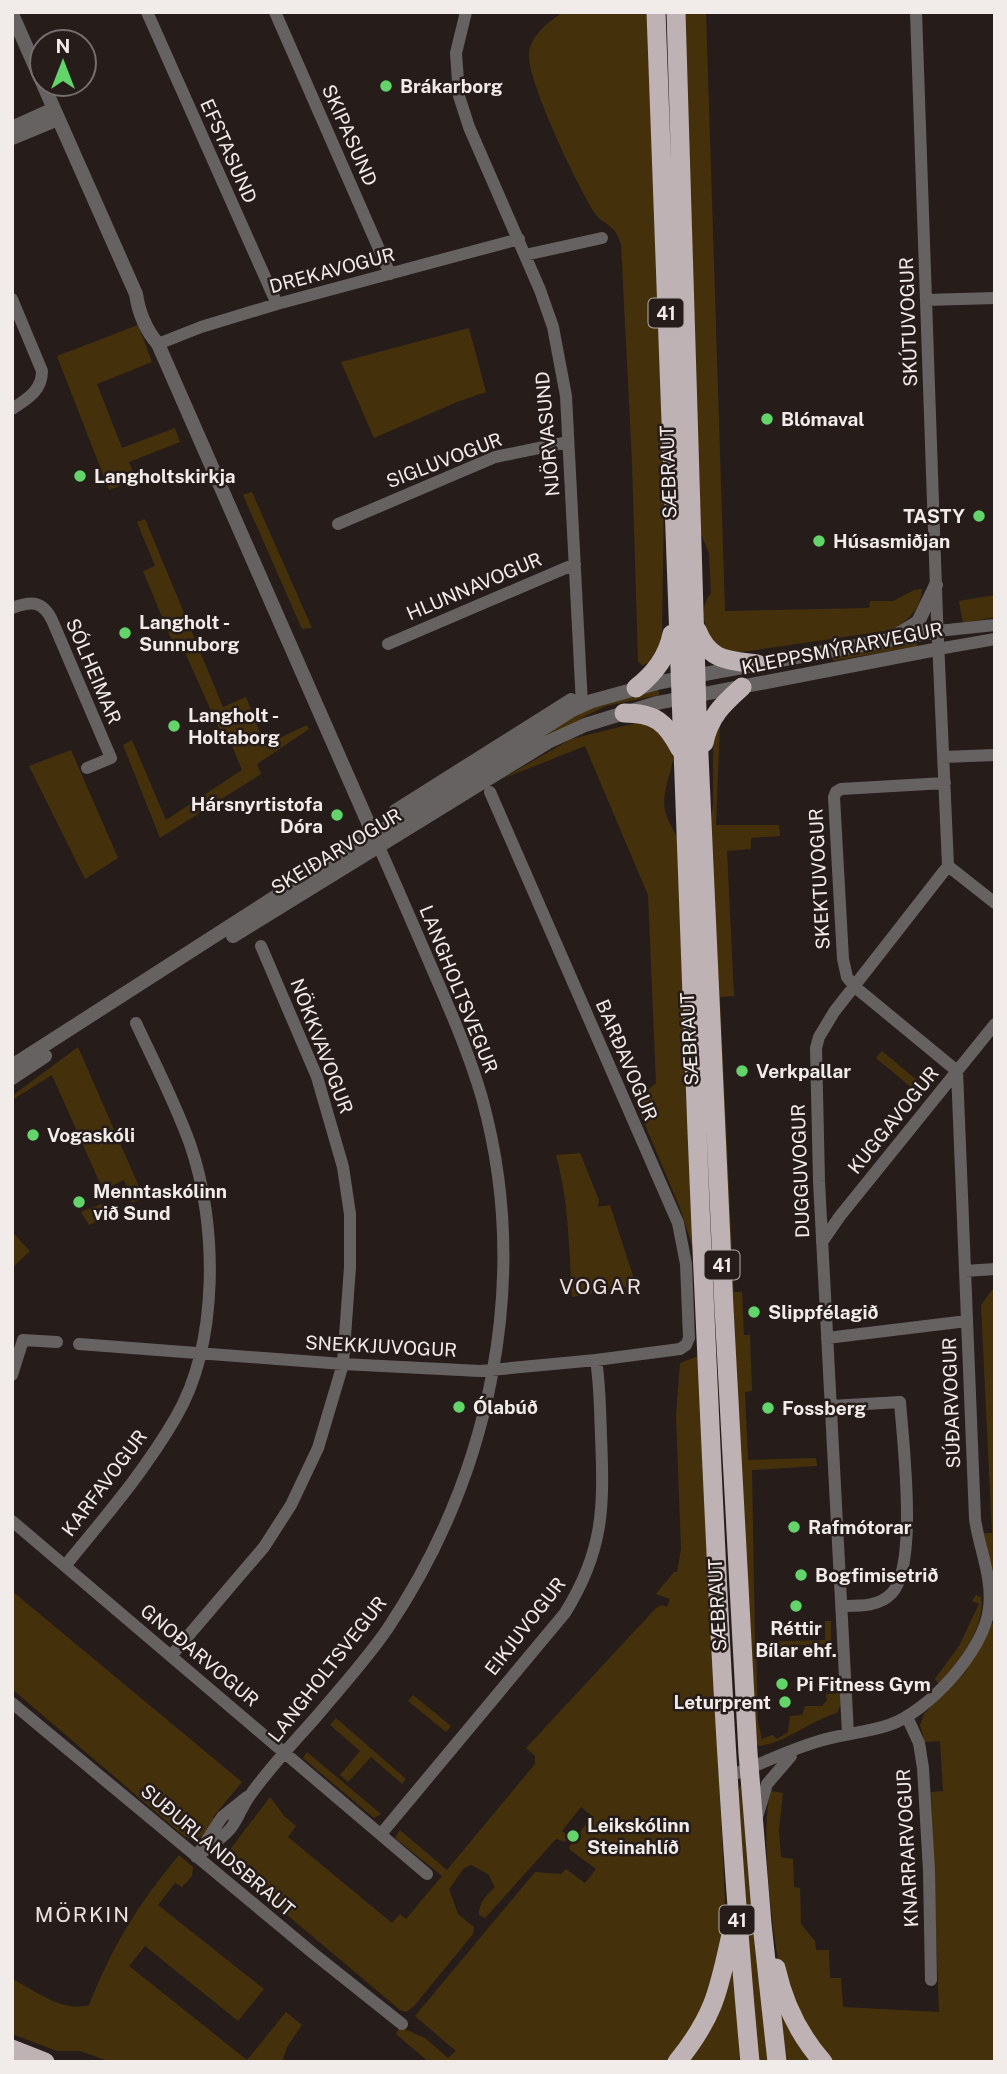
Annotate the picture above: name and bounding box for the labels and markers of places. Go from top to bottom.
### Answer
place label: Brákarborg [400,75,503,97]
marker: Brákarborg [378,78,394,94]
place label: Blómaval [781,408,865,430]
marker: Blómaval [759,411,775,427]
place label: Langholtskirkja [94,465,236,487]
marker: Langholtskirkja [72,468,88,484]
place label: TASTY [903,505,965,527]
marker: TASTY [971,508,987,524]
place label: Húsasmiðjan [833,530,950,552]
marker: Húsasmiðjan [811,533,827,549]
place label: Langholt - Sunnuborg [139,611,240,655]
marker: Langholt - Sunnuborg [117,625,133,641]
place label: Langholt - Holtaborg [188,704,280,748]
marker: Langholt - Holtaborg [166,718,182,734]
place label: Hársnyrtistofa Dóra [191,793,323,837]
marker: Hársnyrtistofa Dóra [329,807,345,823]
place label: Verkpallar [756,1060,851,1082]
marker: Verkpallar [734,1063,750,1079]
place label: Vogaskóli [47,1124,135,1146]
marker: Vogaskóli [25,1127,41,1143]
place label: Menntaskólinn við Sund [93,1180,227,1224]
marker: Menntaskólinn við Sund [71,1194,87,1210]
place label: Slippfélagið [768,1301,879,1323]
marker: Slippfélagið [746,1304,762,1320]
place label: Ólabúð [473,1396,538,1418]
place label: Fossberg [782,1397,866,1419]
marker: Ólabúð [451,1399,467,1415]
marker: Fossberg [760,1400,776,1416]
place label: Rafmótorar [808,1516,912,1538]
marker: Rafmótorar [786,1519,802,1535]
place label: Bogfimisetrið [815,1564,938,1586]
marker: Bogfimisetrið [793,1567,809,1583]
marker: Réttir Bílar ehf. [788,1598,804,1614]
place label: Réttir Bílar ehf. [755,1617,837,1661]
place label: Pi Fitness Gym [796,1673,931,1695]
marker: Pi Fitness Gym [774,1676,790,1692]
place label: Leturprent [673,1691,771,1713]
marker: Leturprent [777,1694,793,1710]
place label: Leikskólinn Steinahlíð [587,1814,690,1858]
marker: Leikskólinn Steinahlíð [565,1828,581,1844]

